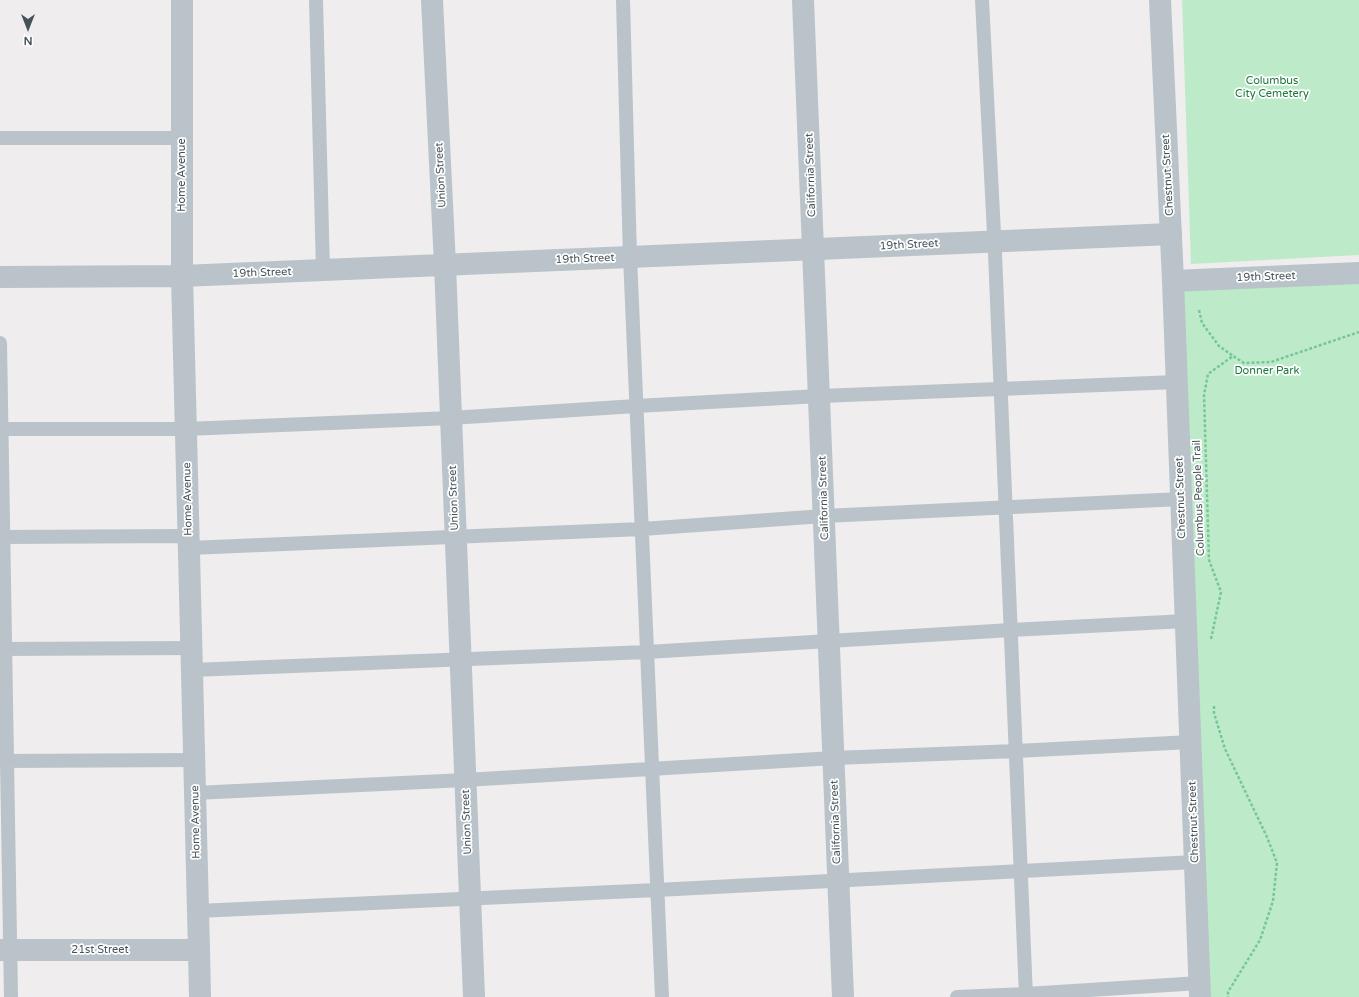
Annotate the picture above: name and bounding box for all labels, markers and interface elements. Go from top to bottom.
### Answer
north arrow [8,8,48,48]
text: N [24,34,32,47]
park label: Columbus City Cemetery [1235,74,1309,100]
street label: California Street [803,133,819,217]
street label: Chestnut Street [1159,134,1177,216]
street label: Home Avenue [175,138,189,212]
street label: Union Street [433,142,449,208]
street label: 19th Street [879,237,939,253]
street label: 19th Street [555,251,615,267]
street label: 19th Street [232,265,292,281]
street label: 19th Street [1236,269,1296,285]
park label: Donner Park [1235,364,1299,378]
street label: Columbus People Trail [1190,440,1208,556]
street label: California Street [816,456,832,540]
street label: Chestnut Street [1173,457,1189,539]
street label: Home Avenue [181,462,195,536]
street label: Union Street [446,465,462,531]
street label: California Street [828,780,844,864]
street label: Chestnut Street [1186,781,1202,863]
street label: Home Avenue [189,785,203,859]
street label: Union Street [459,789,475,855]
street label: 21st Street [71,943,129,957]

